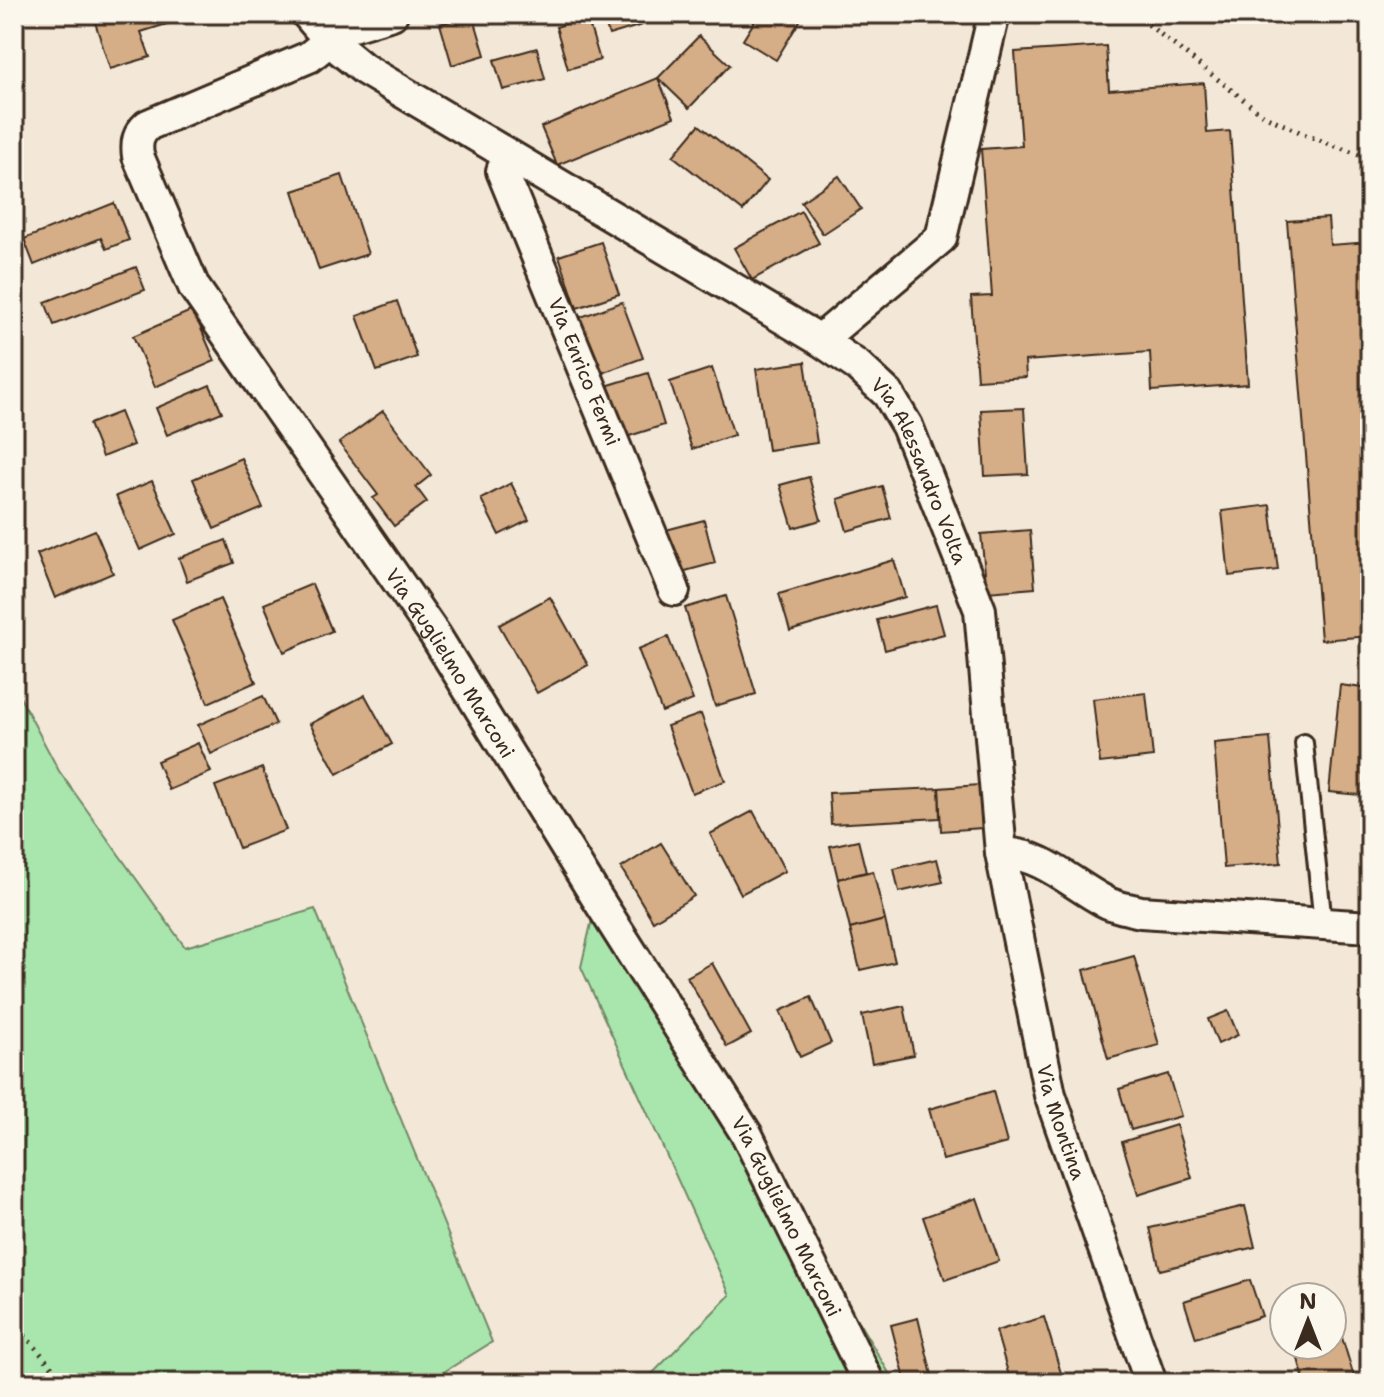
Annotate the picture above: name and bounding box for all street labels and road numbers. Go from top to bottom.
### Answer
street label: Via Enrico Fermi [542,294,626,450]
street label: Via Alessandro Volta [865,372,974,569]
street label: Via Guglielmo Marconi [380,563,521,763]
street label: Via Montina [1031,1062,1092,1184]
street label: Via Guglielmo Marconi [725,1111,847,1321]

